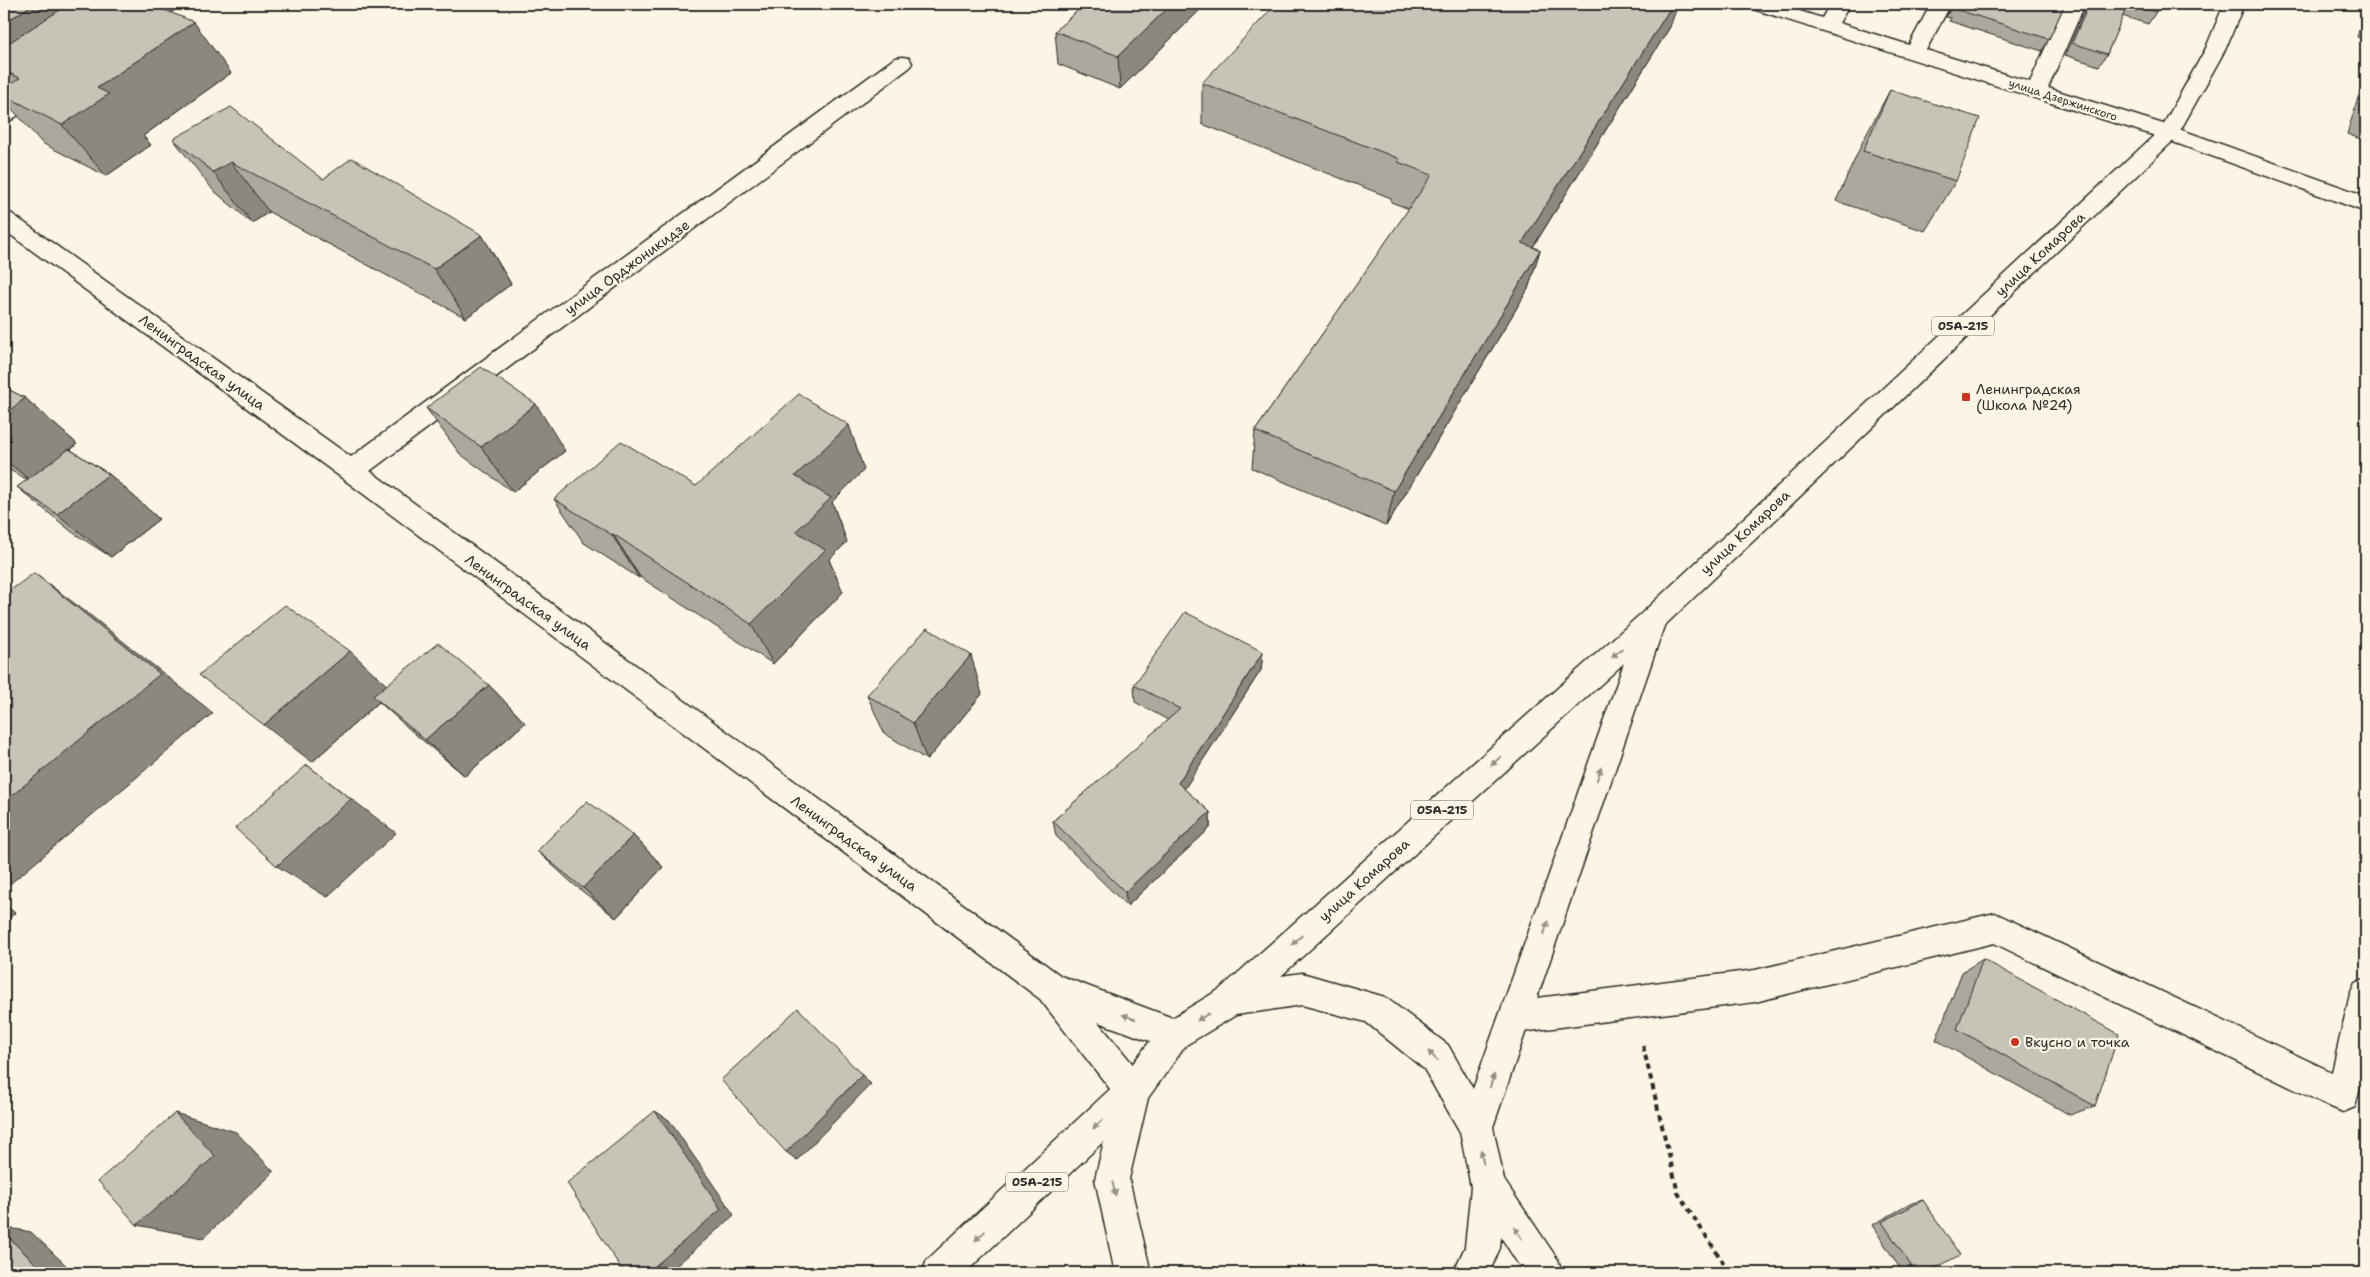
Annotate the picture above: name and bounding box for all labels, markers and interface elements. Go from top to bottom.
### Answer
street label: улица Дзержинского [2007,75,2120,125]
street label: улица Комарова [1991,208,2089,300]
street label: улица Орджоникидзе [561,216,693,318]
street label: Ленинградская улица [135,310,269,414]
road number: 05А-215 [1932,316,1994,336]
place label: Ленинградская (Школа №24) [1976,380,2081,414]
marker: Ленинградская (Школа №24) [1960,391,1972,403]
street label: улица Комарова [1696,486,1794,578]
street label: Ленинградская улица [461,550,595,654]
one-way arrow [1610,647,1623,658]
one-way arrow [1490,755,1502,767]
one-way arrow [1596,767,1603,782]
street label: Ленинградская улица [787,791,921,895]
road number: 05А-215 [1411,800,1473,820]
street label: улица Комарова [1315,834,1413,925]
one-way arrow [1543,920,1550,935]
one-way arrow [1292,934,1304,946]
one-way arrow [1122,1013,1137,1020]
one-way arrow [1196,1013,1209,1022]
place label: Вкусно и точка [2025,1033,2130,1051]
marker: Вкусно и точка [2009,1036,2021,1048]
one-way arrow [1427,1050,1439,1062]
one-way arrow [1488,1073,1496,1088]
one-way arrow [1092,1118,1104,1130]
one-way arrow [1478,1150,1486,1165]
road number: 05А-215 [1006,1172,1068,1192]
one-way arrow [1111,1182,1119,1198]
one-way arrow [1513,1226,1523,1240]
one-way arrow [974,1230,986,1242]

